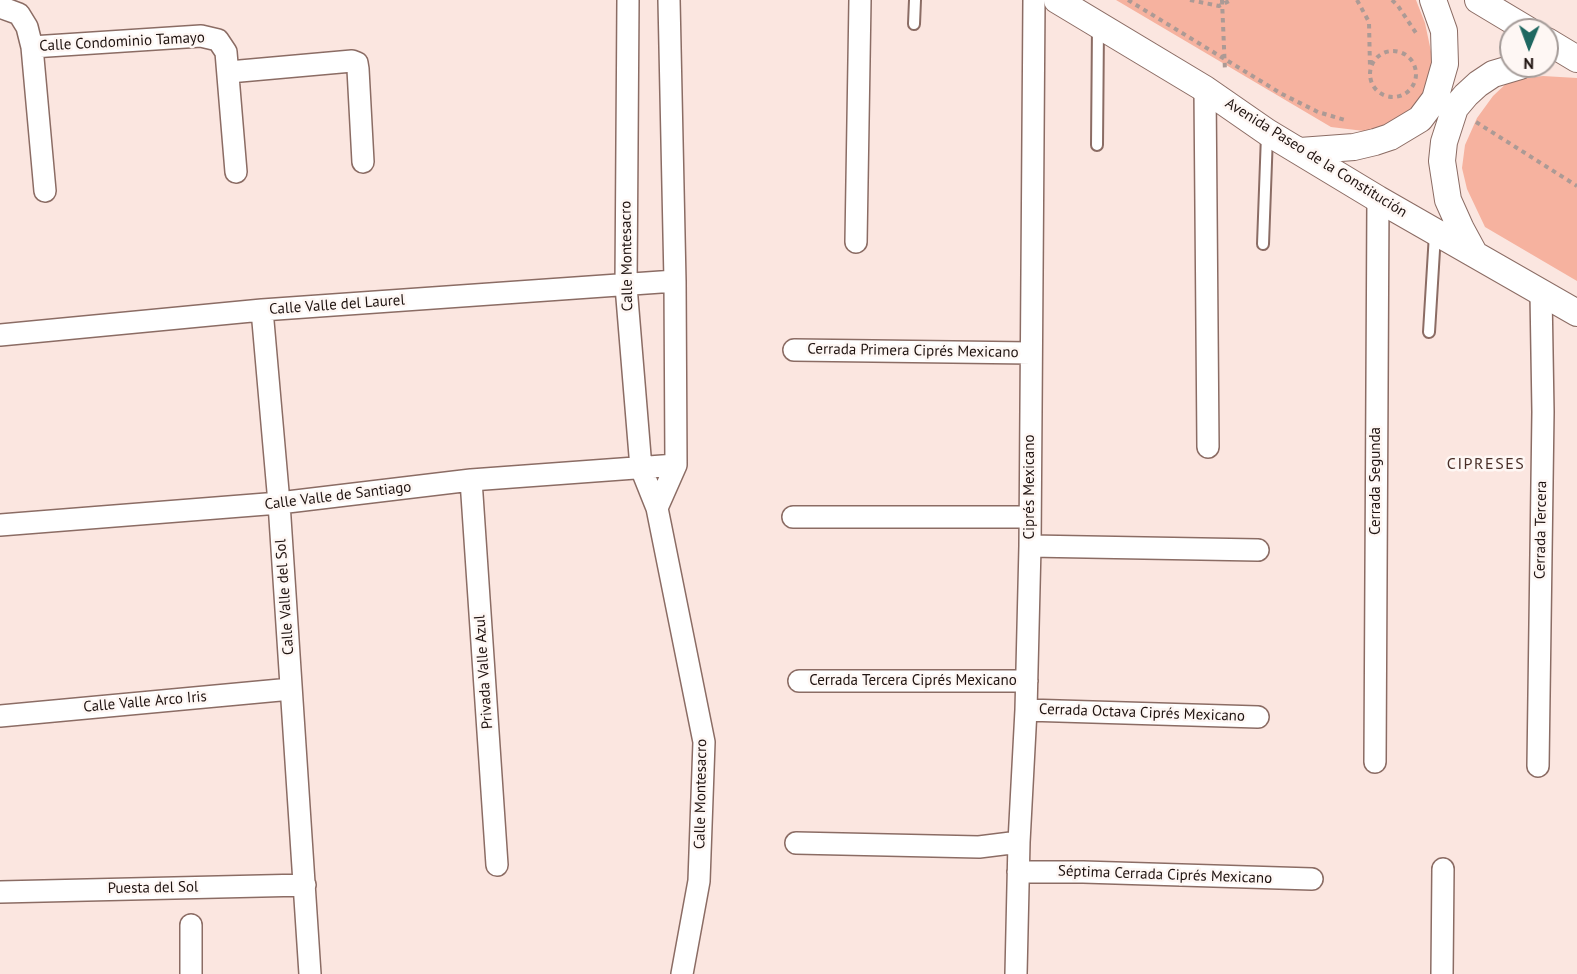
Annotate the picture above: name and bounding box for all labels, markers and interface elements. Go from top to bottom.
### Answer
north arrow [1499,18,1559,78]
street label: Calle Condominio Tamayo [39,29,205,55]
text: N [1523,54,1534,74]
street label: Avenida Paseo de la Constitución [1222,94,1410,222]
street label: Calle Montesacro [617,201,637,311]
street label: Calle Valle del Laurel [269,291,405,319]
street label: Cerrada Primera Ciprés Mexicano [807,340,1019,362]
street label: Cerrada Segunda [1367,427,1385,535]
street label: Ciprés Mexicano [1021,434,1039,540]
district label: CIPRESES [1447,454,1525,474]
street label: Calle Valle de Santiago [264,478,412,514]
street label: Cerrada Tercera [1531,481,1551,579]
street label: Calle Valle del Sol [272,538,298,656]
street label: Privada Valle Azul [471,614,497,730]
street label: Cerrada Tercera Ciprés Mexicano [809,672,1017,690]
street label: Calle Valle Arco Iris [83,688,207,716]
street label: Cerrada Octava Ciprés Mexicano [1039,700,1245,726]
street label: Calle Montesacro [691,739,711,849]
street label: Séptima Cerrada Ciprés Mexicano [1058,862,1272,888]
street label: Puesta del Sol [107,878,199,898]

